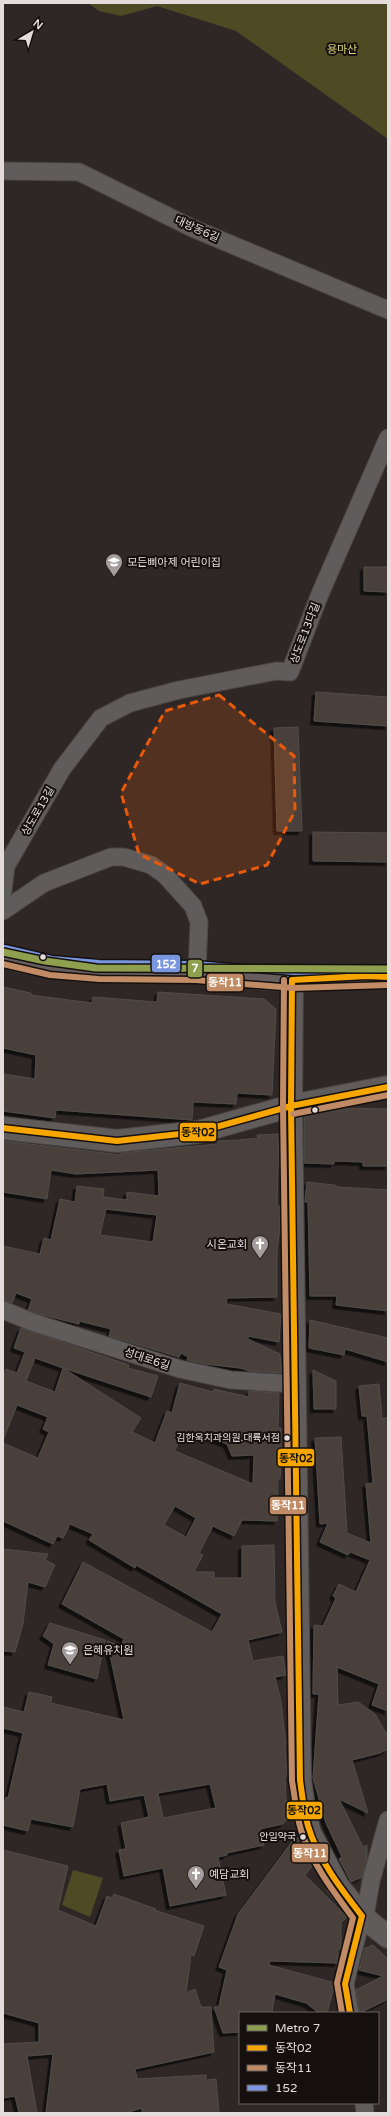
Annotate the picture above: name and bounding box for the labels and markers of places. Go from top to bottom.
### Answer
school or university icon: 모든삐아제 어린이집 [104,552,124,577]
place label: 모든삐아제 어린이집 [127,556,221,569]
unlabelled marker [38,952,48,962]
unlabelled marker [310,1105,320,1115]
church icon: 시온교회 [250,1234,270,1259]
place label: 시온교회 [207,1238,247,1251]
place label: 김한욱치과의원.대륙서점 [176,1432,280,1444]
marker: 김한욱치과의원.대륙서점 [282,1433,292,1443]
school or university icon: 은혜유치원 [60,1640,80,1665]
place label: 은혜유치원 [83,1644,134,1657]
place label: 안일약국 [259,1831,296,1843]
marker: 안일약국 [298,1832,308,1842]
church icon: 예담교회 [186,1864,206,1889]
place label: 예담교회 [209,1868,249,1881]

